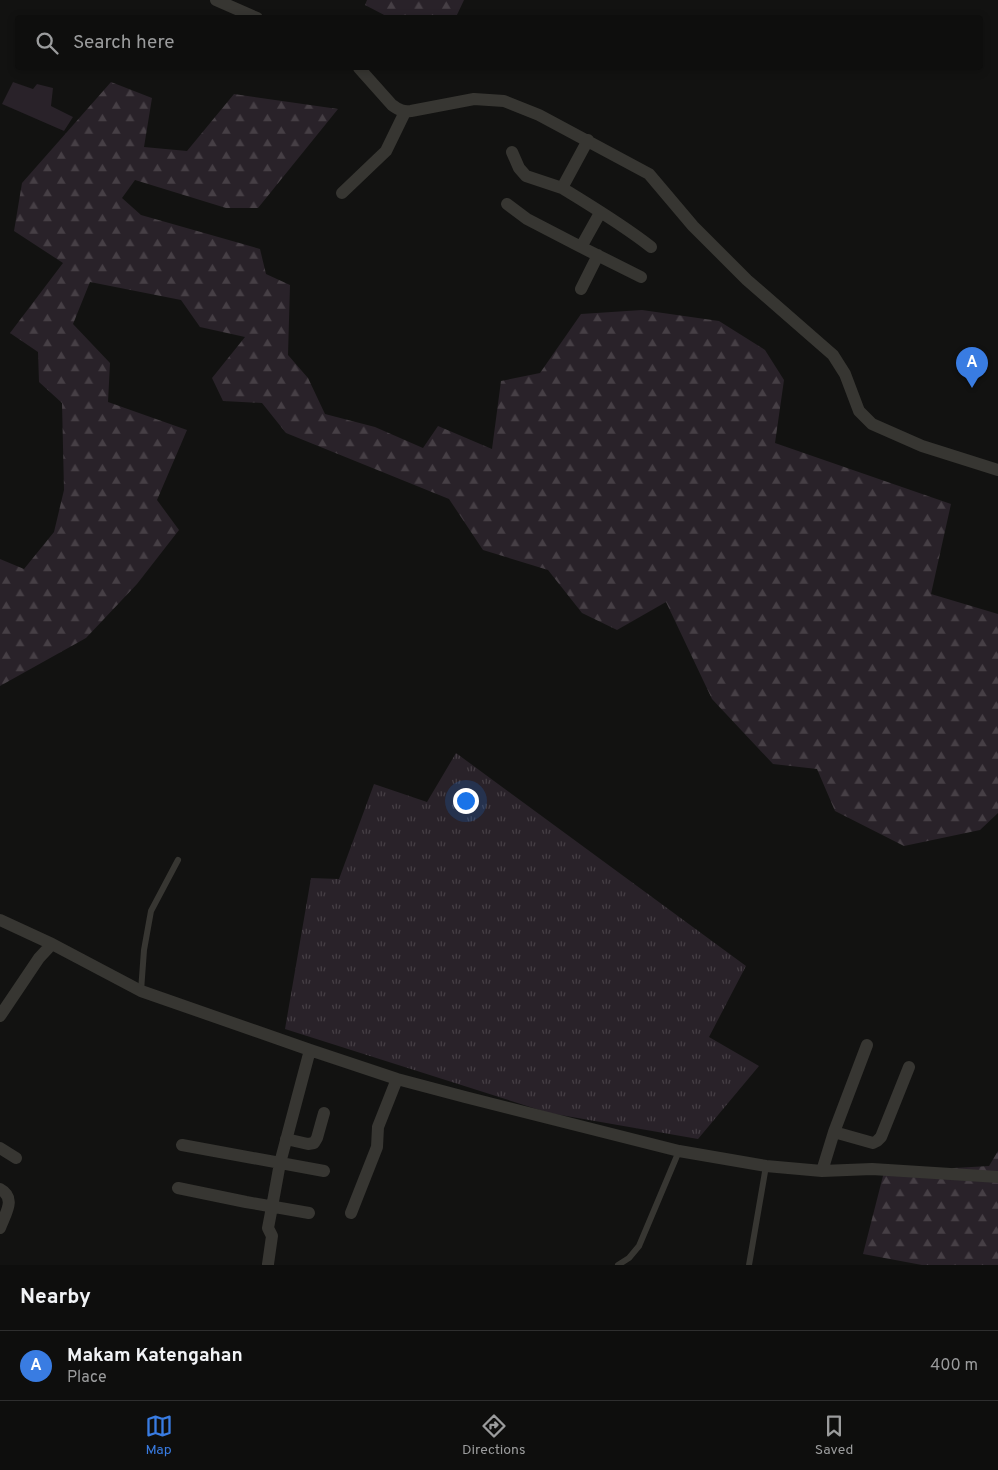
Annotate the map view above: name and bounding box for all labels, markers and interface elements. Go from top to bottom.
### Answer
search box [15,15,983,70]
icon: search [33,29,61,57]
text: Search here [73,31,175,55]
pin: A [956,347,988,388]
your location [453,788,479,814]
text: Nearby [20,1284,91,1311]
text: Makam Katengahan [67,1344,243,1368]
text: A [30,1356,42,1376]
text: 400 m [930,1356,978,1376]
text: Place [67,1368,107,1388]
tab: Map [145,1412,173,1459]
tab: Directions [462,1412,526,1459]
tab: Saved [815,1412,853,1459]

